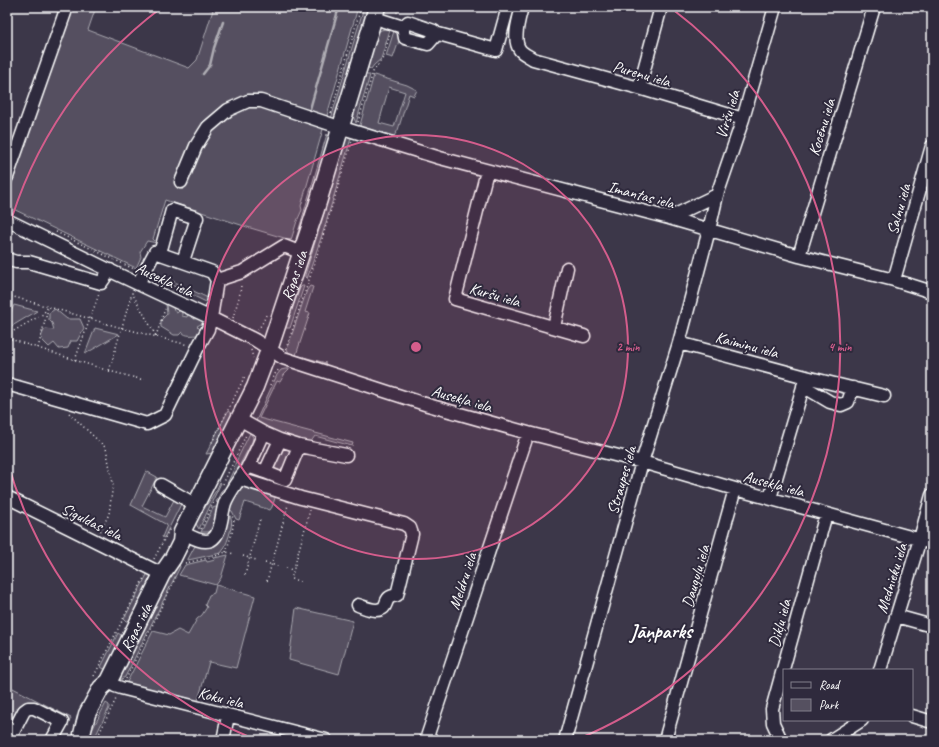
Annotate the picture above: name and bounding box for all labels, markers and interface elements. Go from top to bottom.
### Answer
street label: Pureņu iela [611,56,674,92]
street label: Viršu iela [711,87,745,141]
street label: Kocēnu iela [804,95,840,158]
street label: Imantas iela [605,177,678,214]
street label: Salnu iela [882,180,916,237]
street label: Rīgas iela [277,247,313,303]
street label: Ausekļa iela [132,258,198,302]
street label: Kuršu iela [467,278,523,312]
street label: Kaimiņu iela [713,327,781,363]
text: 2 min [617,339,640,355]
text: 4 min [829,339,852,355]
centre of rings [409,340,423,354]
street label: Ausekļa iela [429,381,495,417]
street label: Straupes iela [603,442,642,517]
street label: Ausekļa iela [741,466,807,502]
street label: Siguldas iela [58,499,126,546]
street label: Mednieku iela [872,540,912,616]
street label: Dauguļu iela [678,542,715,610]
street label: Meldru iela [444,549,482,612]
street label: Dikļu iela [764,596,796,649]
street label: Rīgas iela [116,599,157,655]
district label: Jāņparks [628,619,694,644]
legend [783,669,913,721]
text: Road [819,677,841,693]
street label: Koku iela [196,683,247,714]
text: Park [819,697,840,713]

